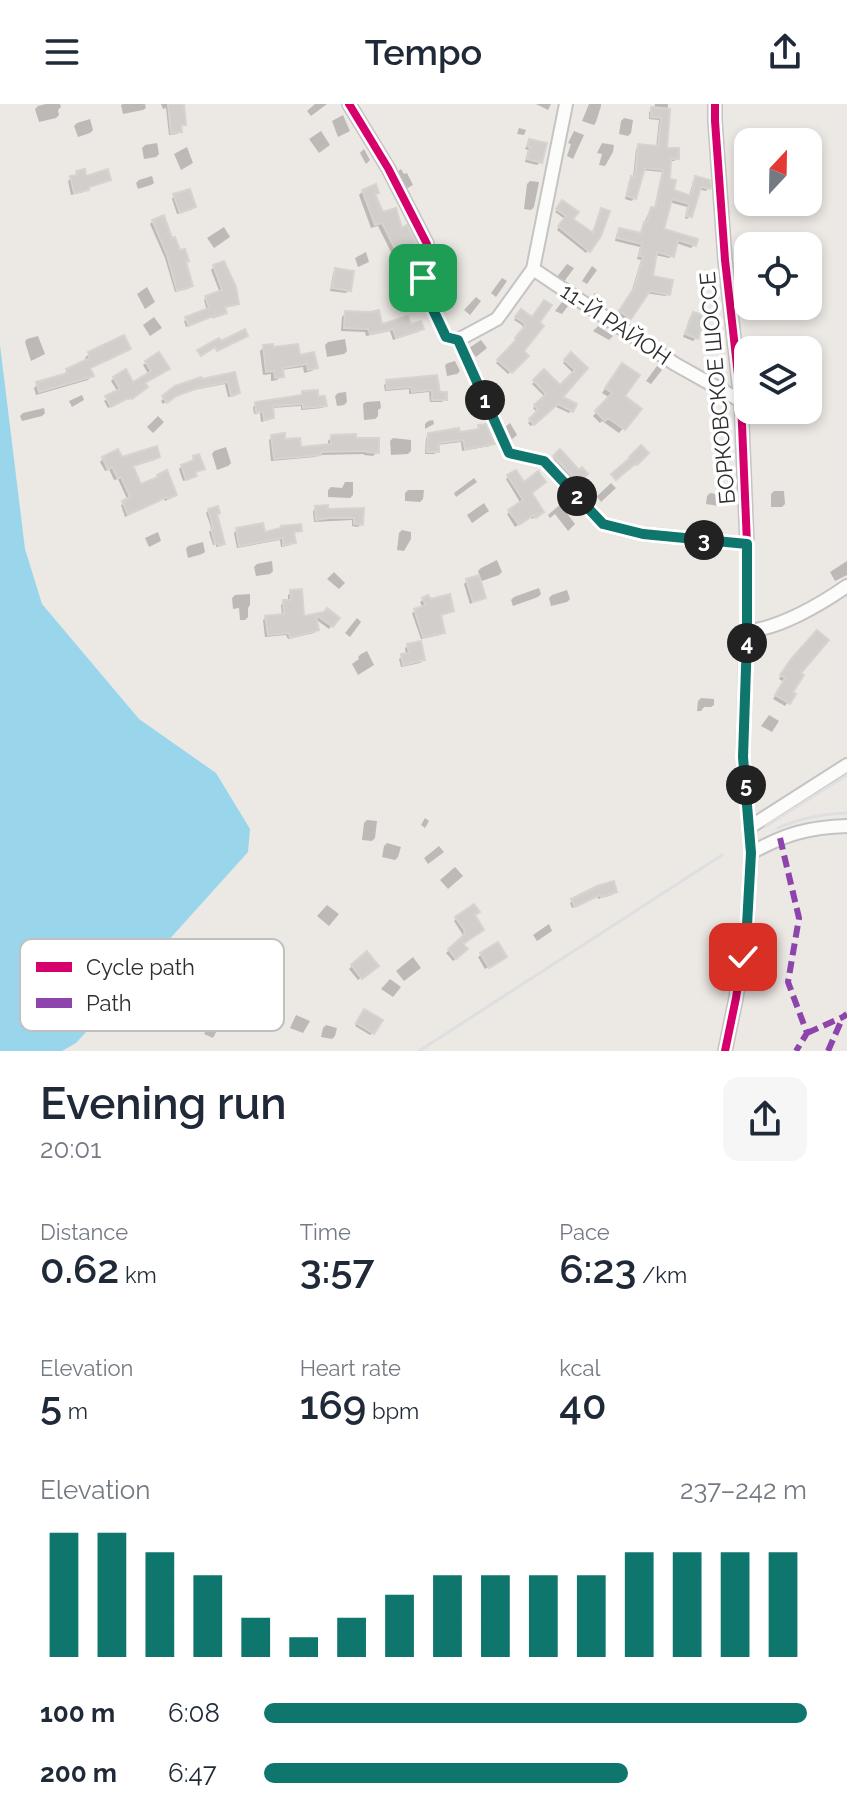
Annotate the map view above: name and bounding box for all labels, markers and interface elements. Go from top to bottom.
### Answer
icon: menu [40,30,84,74]
icon: share [763,30,807,74]
text: Tempo [365,31,482,73]
north arrow [734,128,822,216]
map controls [734,128,822,424]
button: locate [734,232,822,320]
pin [389,244,457,312]
icon: arrive [401,256,445,300]
street label: БОРКОВСКОЕ ШОССЕ [694,271,740,505]
street label: 11-Й РАЙОН [556,278,676,370]
button: layers [734,336,822,424]
pin: 1 [465,380,505,420]
text: 1 [480,387,490,413]
pin: 2 [557,476,597,516]
text: 2 [571,483,583,509]
pin: 3 [684,520,724,560]
text: 3 [698,527,710,553]
pin: 4 [727,623,767,663]
text: 4 [741,630,753,656]
pin: 5 [726,765,766,805]
text: 5 [740,772,752,798]
pin [709,923,777,991]
icon: check [721,935,765,979]
legend [20,939,284,1031]
text: Cycle path [86,954,195,980]
text: Path [86,990,132,1016]
button: share [723,1077,807,1161]
text: Evening run [40,1078,287,1129]
text: 20:01 [40,1134,101,1164]
text: Distance [40,1219,128,1245]
text: Time [300,1219,351,1245]
text: Pace [559,1219,610,1245]
text: 0.62 [40,1245,119,1292]
text: 3:57 [300,1245,375,1292]
text: 6:23 [559,1245,636,1292]
text: km [119,1262,157,1288]
text: /km [636,1262,687,1288]
text: Elevation [40,1355,133,1381]
text: Heart rate [300,1355,401,1381]
text: kcal [559,1355,600,1381]
text: 5 [40,1381,62,1428]
text: 169 [300,1381,366,1428]
text: 40 [559,1381,606,1428]
text: m [62,1398,88,1424]
text: bpm [366,1398,419,1424]
text: Elevation [40,1475,150,1505]
text: 237–242 m [680,1475,807,1505]
text: 100 m [40,1698,115,1728]
text: 6:08 [168,1698,220,1728]
text: 200 m [40,1758,117,1788]
text: 6:47 [168,1758,217,1788]

